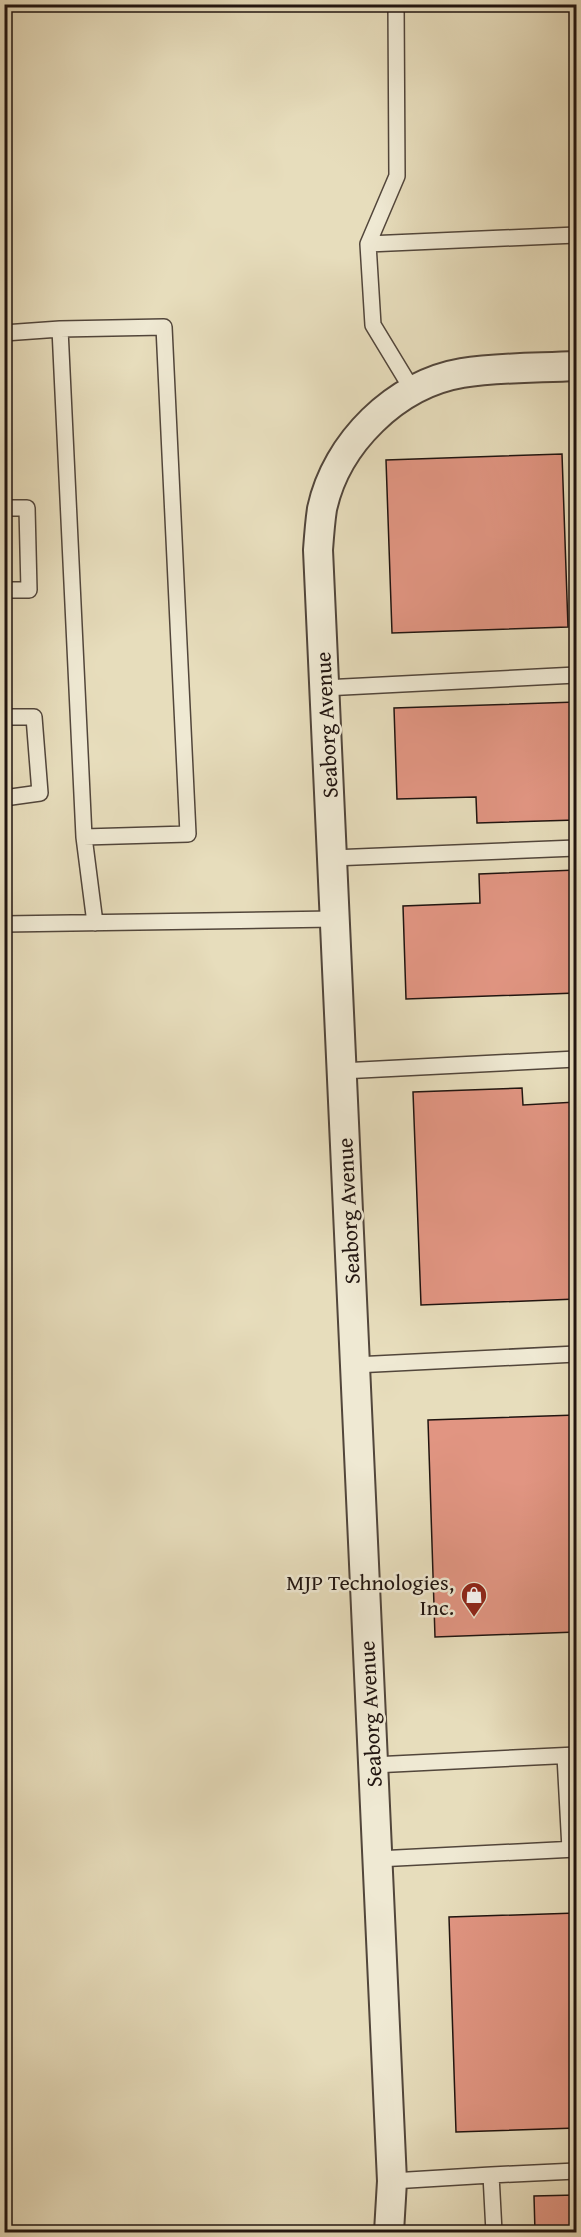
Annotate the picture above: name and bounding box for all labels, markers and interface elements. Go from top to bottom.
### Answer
street label: Seaborg Avenue [306,651,346,799]
street label: Seaborg Avenue [328,1137,368,1285]
place label: MJP Technologies, Inc. [286,1566,454,1623]
shop icon: MJP Technologies, Inc. [459,1580,489,1618]
street label: Seaborg Avenue [350,1640,390,1788]

